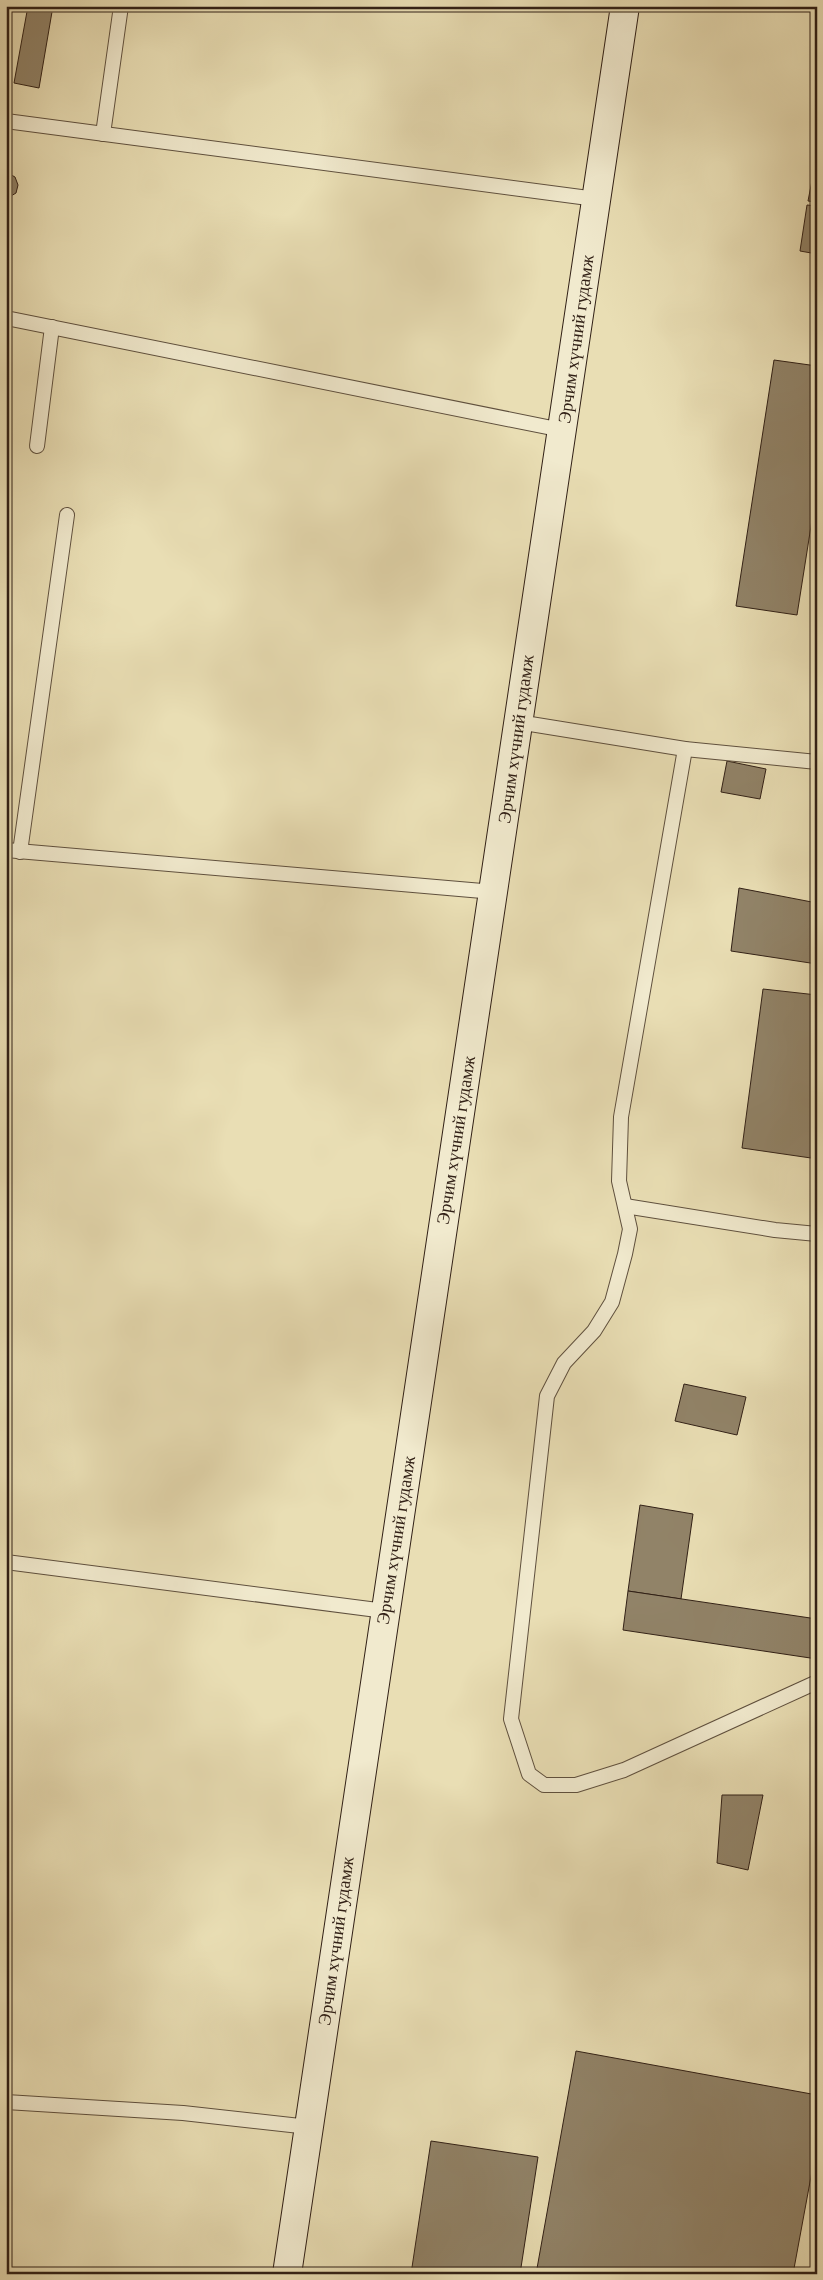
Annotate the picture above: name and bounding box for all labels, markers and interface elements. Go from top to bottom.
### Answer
street label: Эрчим хүчний гудамж [553,253,600,425]
street label: Эрчим хүчний гудамж [493,653,540,825]
street label: Эрчим хүчний гудамж [432,1054,481,1226]
street label: Эрчим хүчний гудамж [372,1454,421,1626]
street label: Эрчим хүчний гудамж [313,1855,360,2027]

